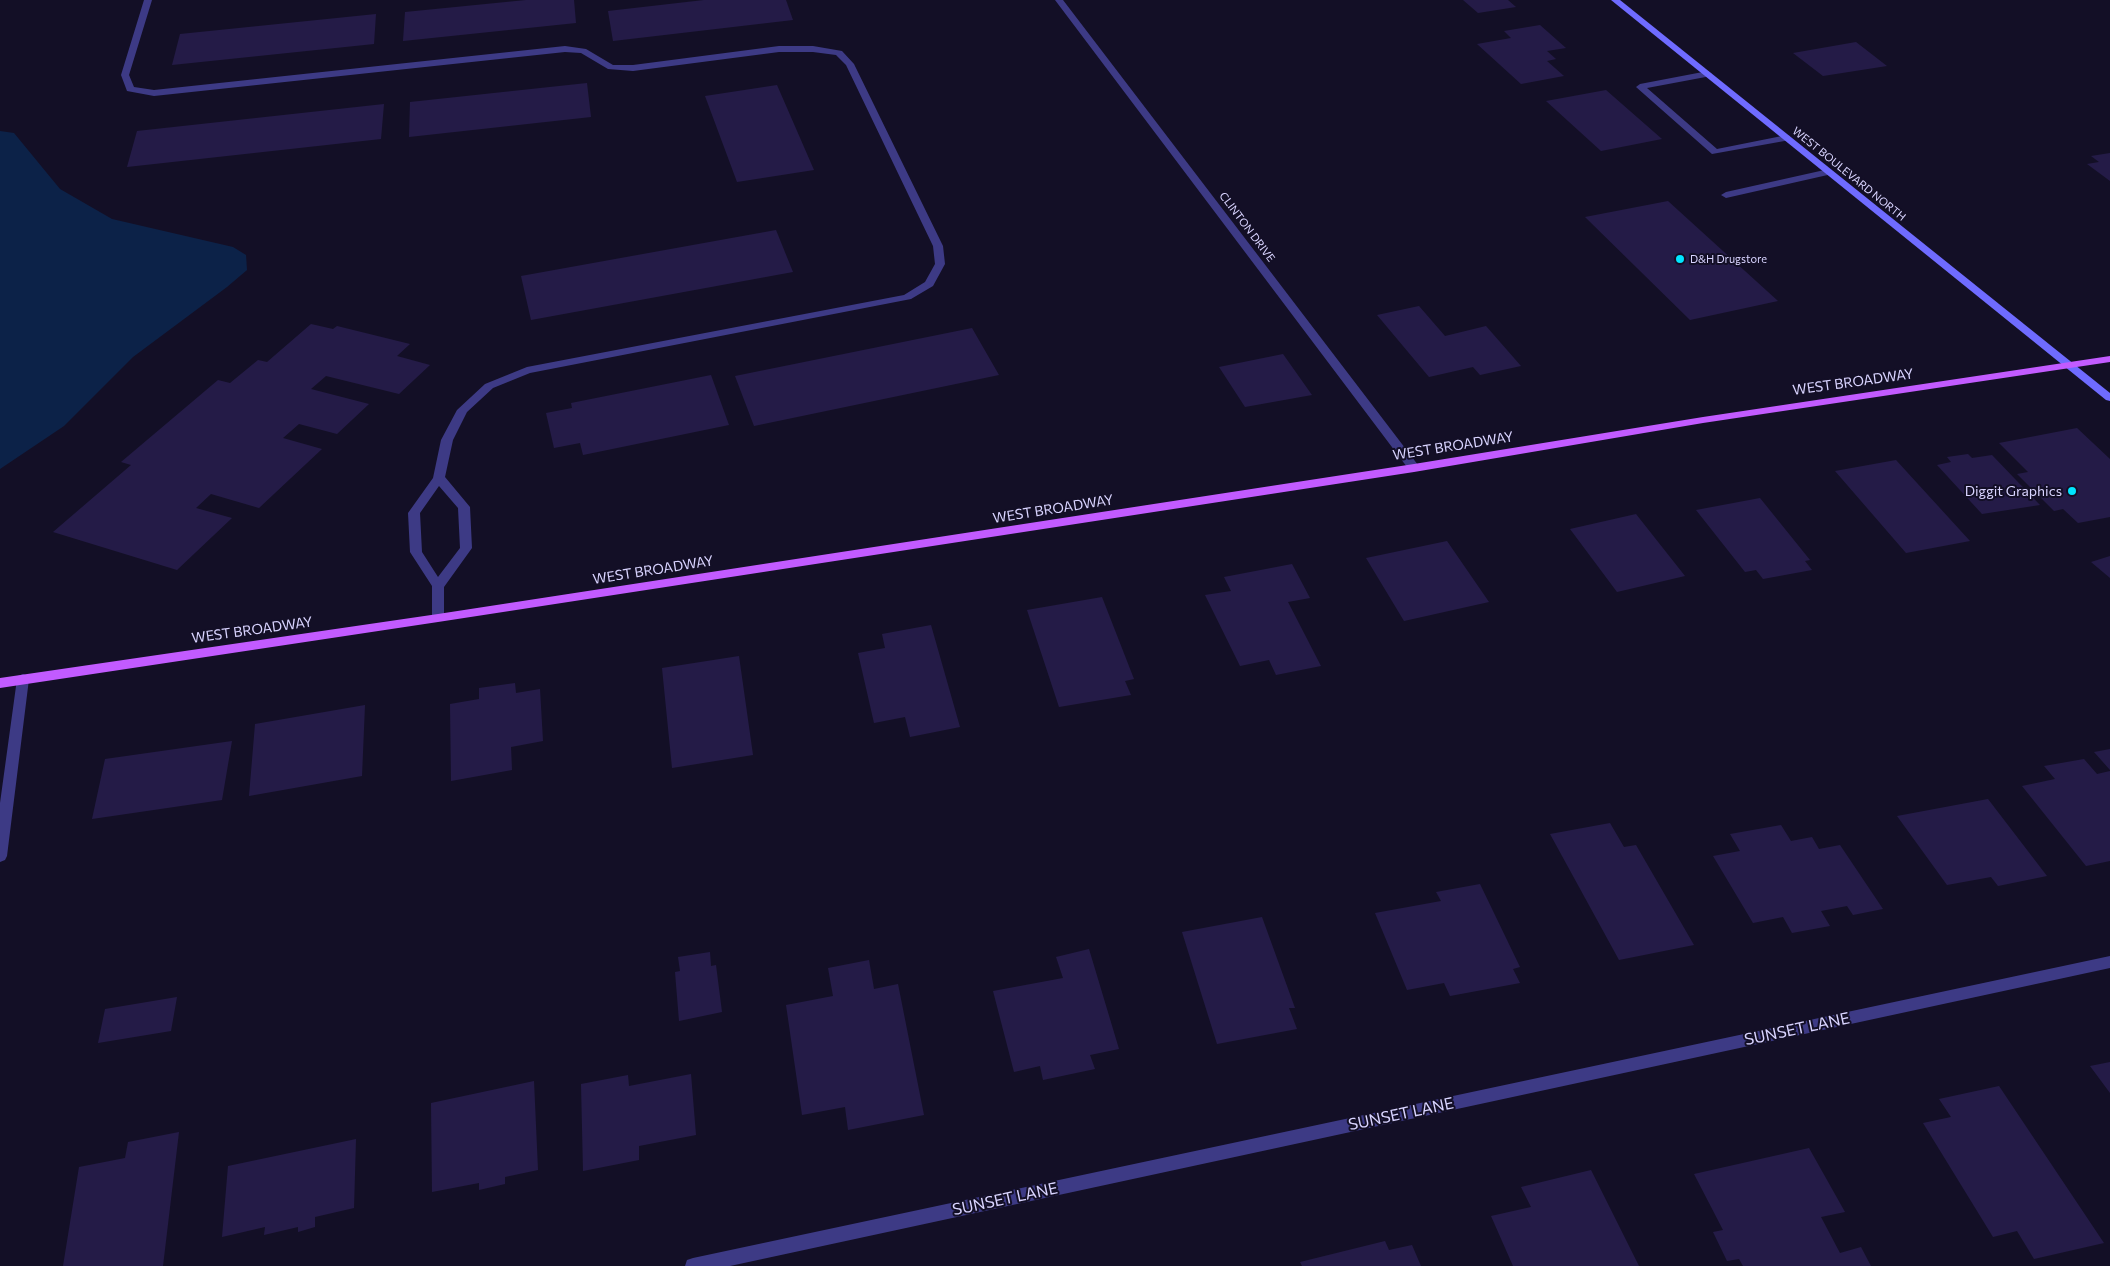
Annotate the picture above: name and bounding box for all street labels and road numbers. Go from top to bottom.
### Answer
street label: WEST BOULEVARD NORTH [1790,124,1908,224]
street label: CLINTON DRIVE [1216,190,1278,264]
street label: WEST BROADWAY [1791,365,1915,399]
street label: WEST BROADWAY [1391,428,1515,464]
street label: WEST BROADWAY [991,491,1115,527]
street label: WEST BROADWAY [591,552,715,588]
street label: WEST BROADWAY [190,613,314,647]
street label: SUNSET LANE [1743,1008,1851,1050]
street label: SUNSET LANE [1347,1093,1455,1135]
street label: SUNSET LANE [951,1178,1059,1220]

